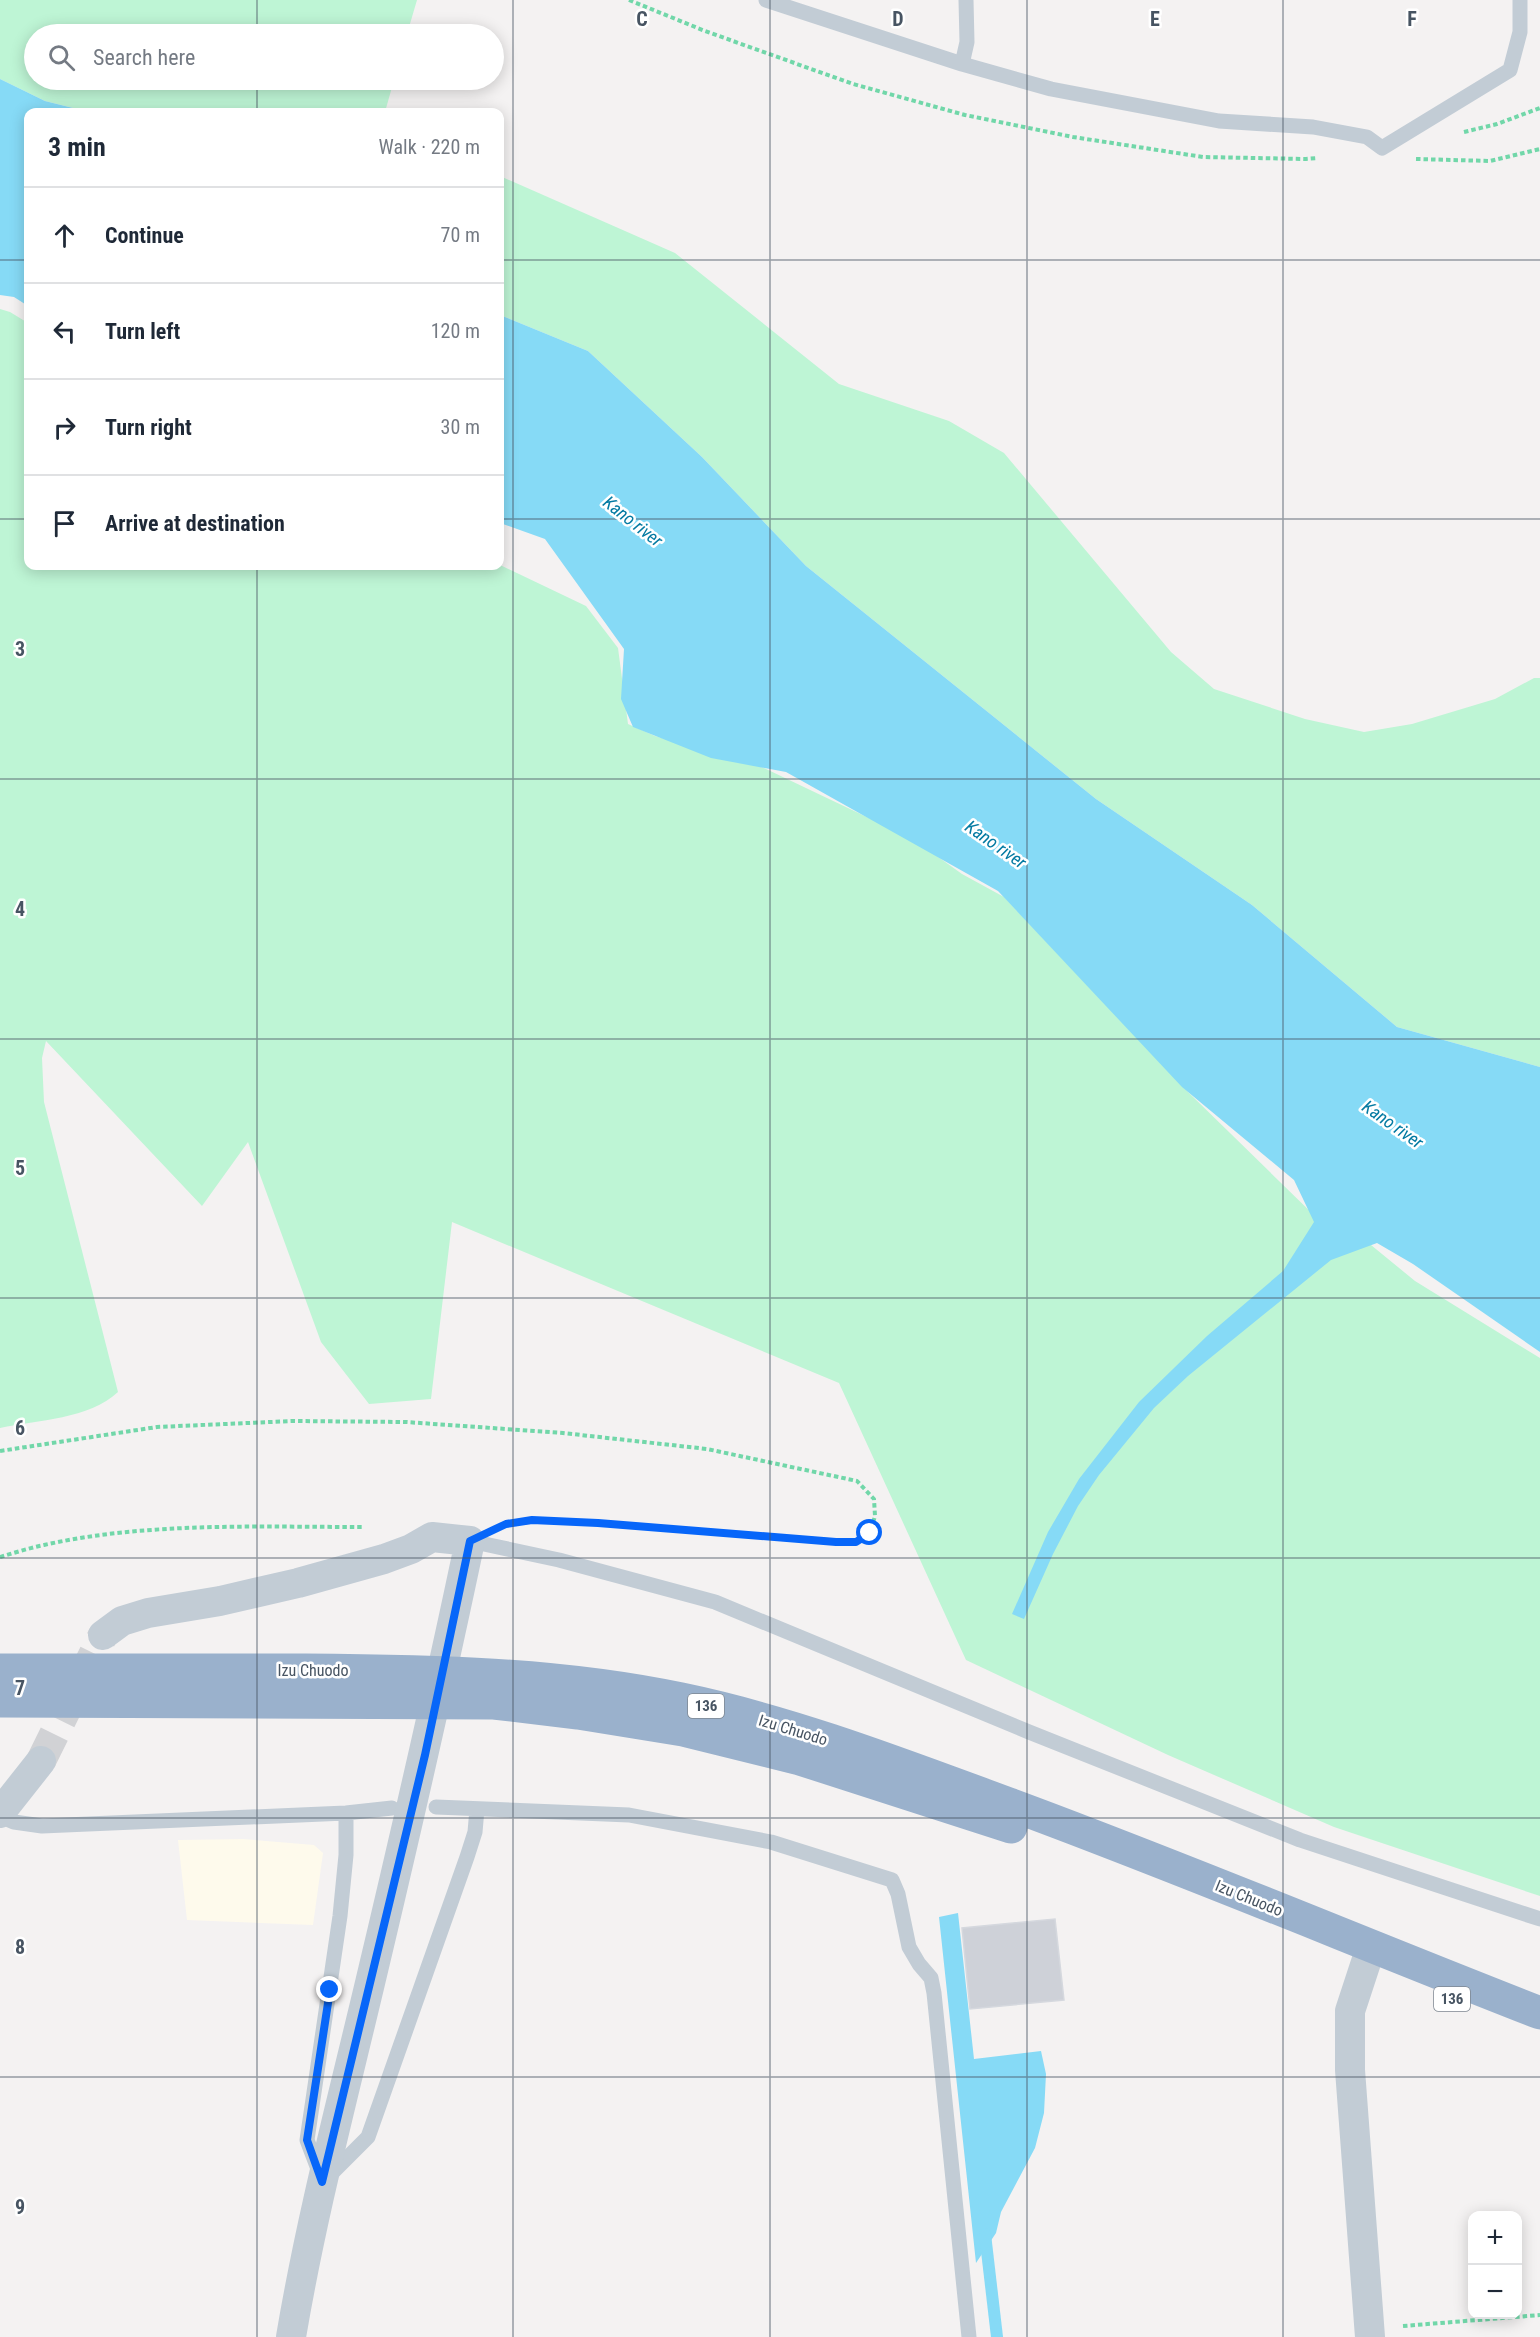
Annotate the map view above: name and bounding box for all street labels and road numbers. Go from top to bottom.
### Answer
street label: Izu Chuodo [278,1661,348,1680]
road number: 136 [688,1694,724,1718]
street label: Izu Chuodo [756,1711,830,1749]
street label: Izu Chuodo [1213,1876,1285,1920]
road number: 136 [1434,1987,1470,2011]

